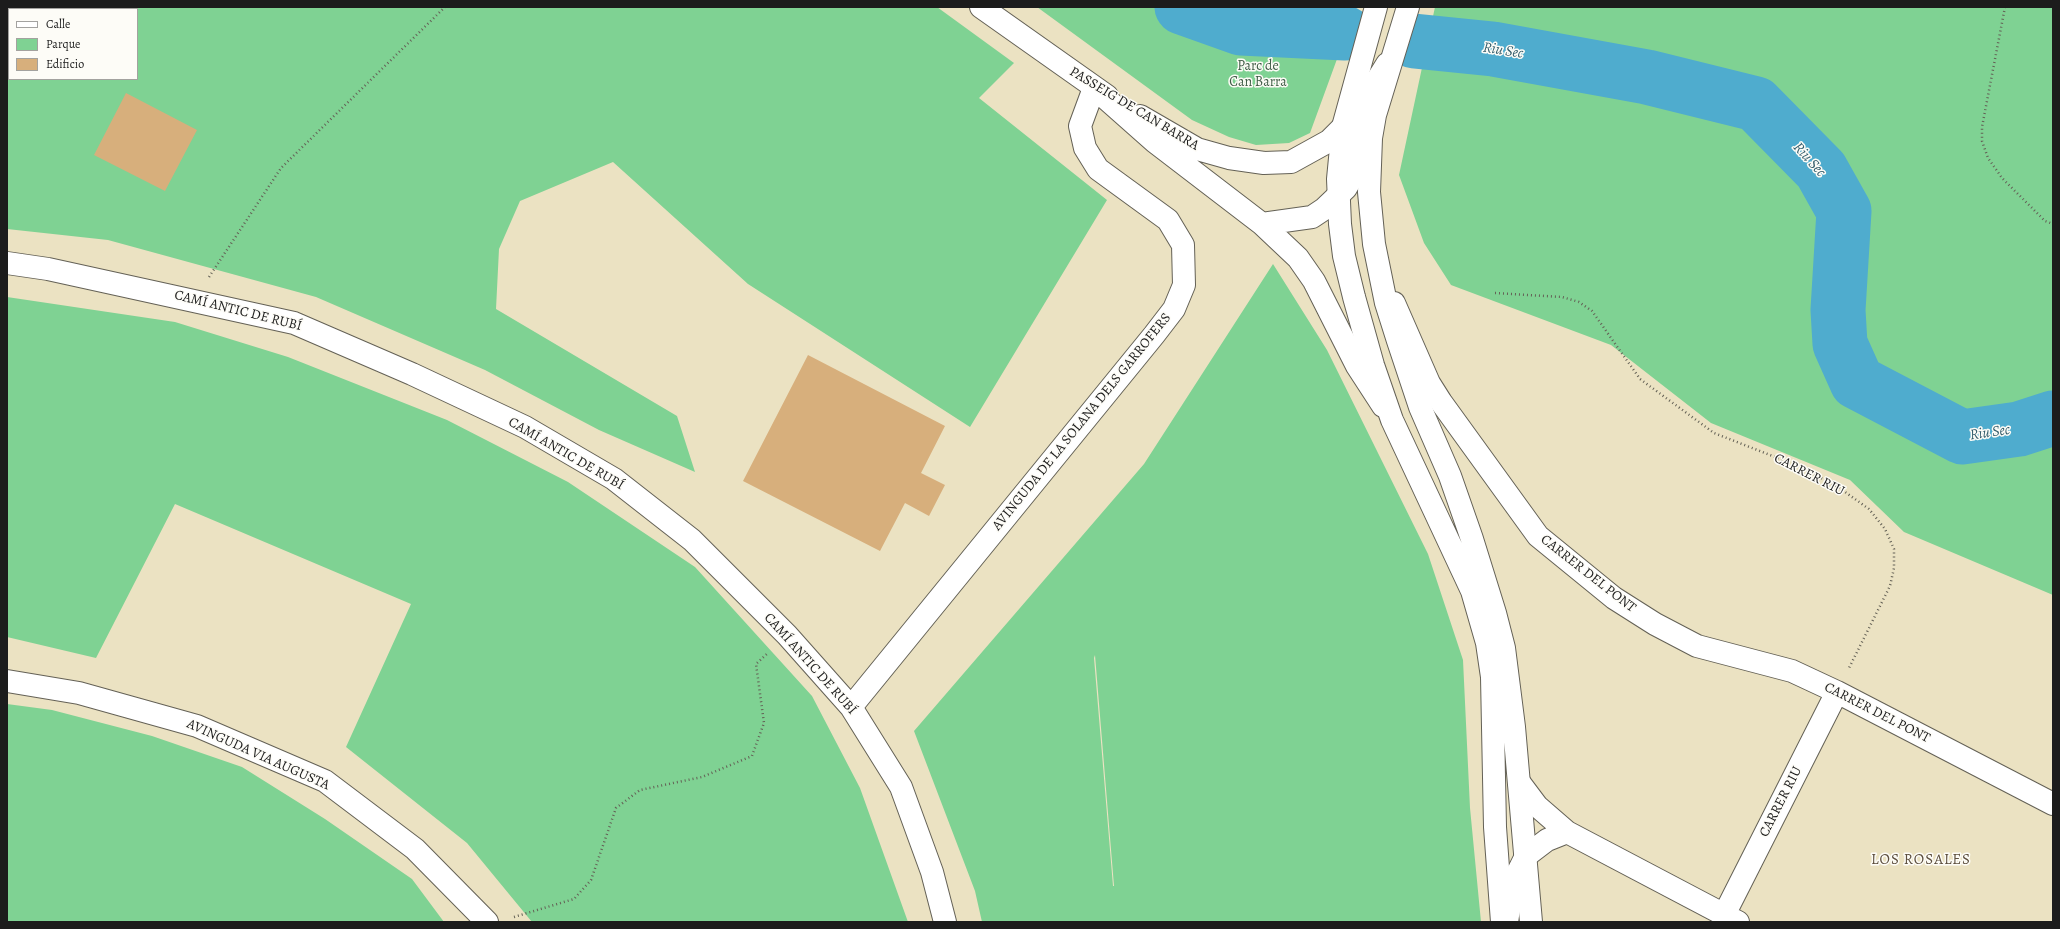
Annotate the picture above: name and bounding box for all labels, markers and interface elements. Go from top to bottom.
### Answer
legend [8,8,138,80]
text: Calle [46,16,70,32]
text: Parque [46,36,81,52]
water label: Riu Sec [1482,39,1524,63]
text: Edificio [46,56,84,72]
park label: Parc de Can Barra [1229,59,1287,92]
street label: PASSEIG DE CAN BARRA [1066,64,1202,154]
water label: Riu Sec [1789,139,1829,181]
street label: CAMÍ ANTIC DE RUBÍ [172,287,304,335]
street label: AVINGUDA DE LA SOLANA DELS GARROFERS [989,310,1175,534]
street label: CAMÍ ANTIC DE RUBÍ [505,414,627,494]
water label: Riu Sec [1969,421,2011,445]
street label: CARRER RIU [1771,450,1847,500]
street label: CARRER DEL PONT [1537,532,1639,616]
street label: CAMÍ ANTIC DE RUBÍ [760,610,860,718]
street label: CARRER DEL PONT [1821,679,1933,747]
street label: AVINGUDA VIA AUGUSTA [184,716,332,794]
street label: CARRER RIU [1756,764,1806,840]
district label: LOS ROSALES [1871,851,1971,869]

